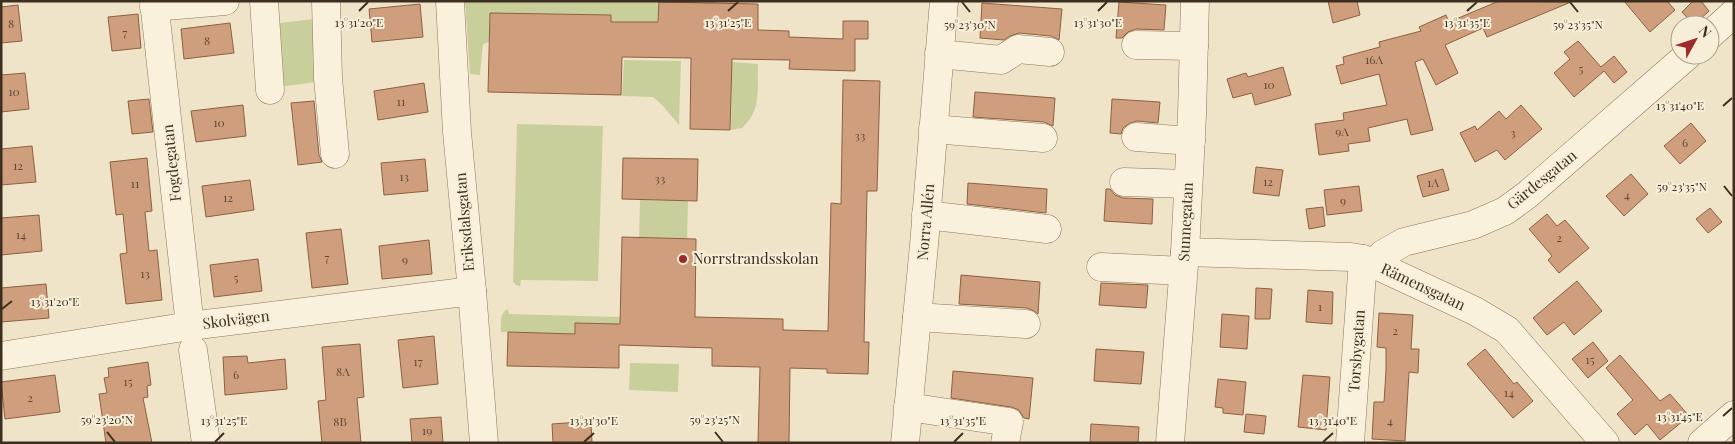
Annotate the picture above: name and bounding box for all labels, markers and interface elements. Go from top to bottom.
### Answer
text: 13°31'20"E [335,14,383,30]
text: 13°31'25"E [705,14,751,30]
text: 13°31'30"E [1074,14,1122,30]
text: 13°31'35"E [1444,14,1490,30]
house number: 8 [8,15,14,31]
north arrow [1670,15,1720,65]
text: 59°23'30"N [944,16,997,32]
text: 59°23'35"N [1553,16,1604,32]
text: N [1695,21,1716,41]
house number: 7 [123,24,128,40]
house number: 8 [204,32,210,48]
house number: 16A [1365,51,1384,67]
house number: 5 [1579,60,1584,76]
house number: 10 [1263,76,1275,92]
house number: 10 [8,83,20,99]
house number: 11 [397,93,406,109]
text: 13°31'40"E [1656,97,1704,113]
house number: 10 [213,114,225,130]
house number: 9A [1335,123,1349,139]
street label: Fogdegatan [157,124,185,203]
house number: 3 [1510,124,1516,140]
house number: 33 [855,127,865,143]
house number: 6 [1682,134,1688,150]
street label: Gärdesgatan [1502,145,1580,214]
house number: 12 [13,157,23,173]
house number: 13 [399,168,409,184]
house number: 33 [655,170,665,186]
street label: Eriksdalsgatan [450,172,478,272]
house number: 12 [1263,173,1273,189]
house number: 1A [1427,174,1439,190]
house number: 11 [131,175,140,191]
text: 59°23'35"N [1657,178,1708,194]
street label: Sunnegatan [1173,182,1197,262]
street label: Norra Allén [912,183,938,261]
house number: 4 [1624,186,1630,202]
house number: 12 [223,189,233,205]
house number: 9 [1340,192,1346,208]
house number: 14 [16,226,26,242]
house number: 2 [1556,229,1562,245]
place label: Norrstrandsskolan [693,248,819,268]
house number: 7 [325,249,330,265]
house number: 9 [402,251,408,267]
marker: Norrstrandsskolan [677,253,689,265]
street label: Rämensgatan [1378,258,1469,314]
house number: 13 [140,265,150,281]
house number: 5 [234,269,239,285]
text: 13°31'20"E [31,293,79,309]
house number: 1 [1318,298,1323,314]
street label: Skolvägen [201,305,271,333]
street label: Torsbygatan [1343,309,1369,393]
house number: 2 [1392,322,1398,338]
house number: 15 [1585,351,1595,367]
house number: 17 [413,353,423,369]
house number: 8A [336,363,350,379]
house number: 6 [233,366,239,382]
house number: 15 [123,373,133,389]
house number: 14 [1504,384,1514,400]
house number: 2 [27,389,33,405]
text: 13°31'45"E [1657,408,1703,424]
text: 59°23'20"N [81,411,134,427]
text: 59°23'25"N [690,411,741,427]
text: 13°31'25"E [201,412,247,428]
text: 13°31'30"E [570,412,618,428]
text: 13°31'35"E [940,412,986,428]
text: 13°31'40"E [1309,412,1357,428]
house number: 4 [1387,412,1393,428]
house number: 8B [333,413,347,429]
house number: 19 [422,422,432,438]

